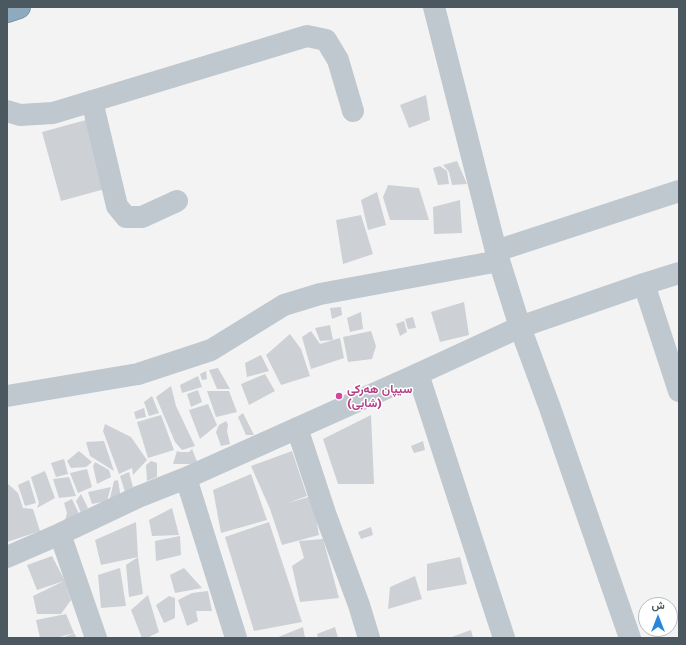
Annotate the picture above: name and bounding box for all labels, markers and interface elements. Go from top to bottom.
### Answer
place label: سیپان هەرکی (شابی) [347,382,412,410]
marker: سیپان هەرکی (شابی) [334,391,344,401]
north arrow [638,597,678,637]
text: ش [651,599,665,612]

